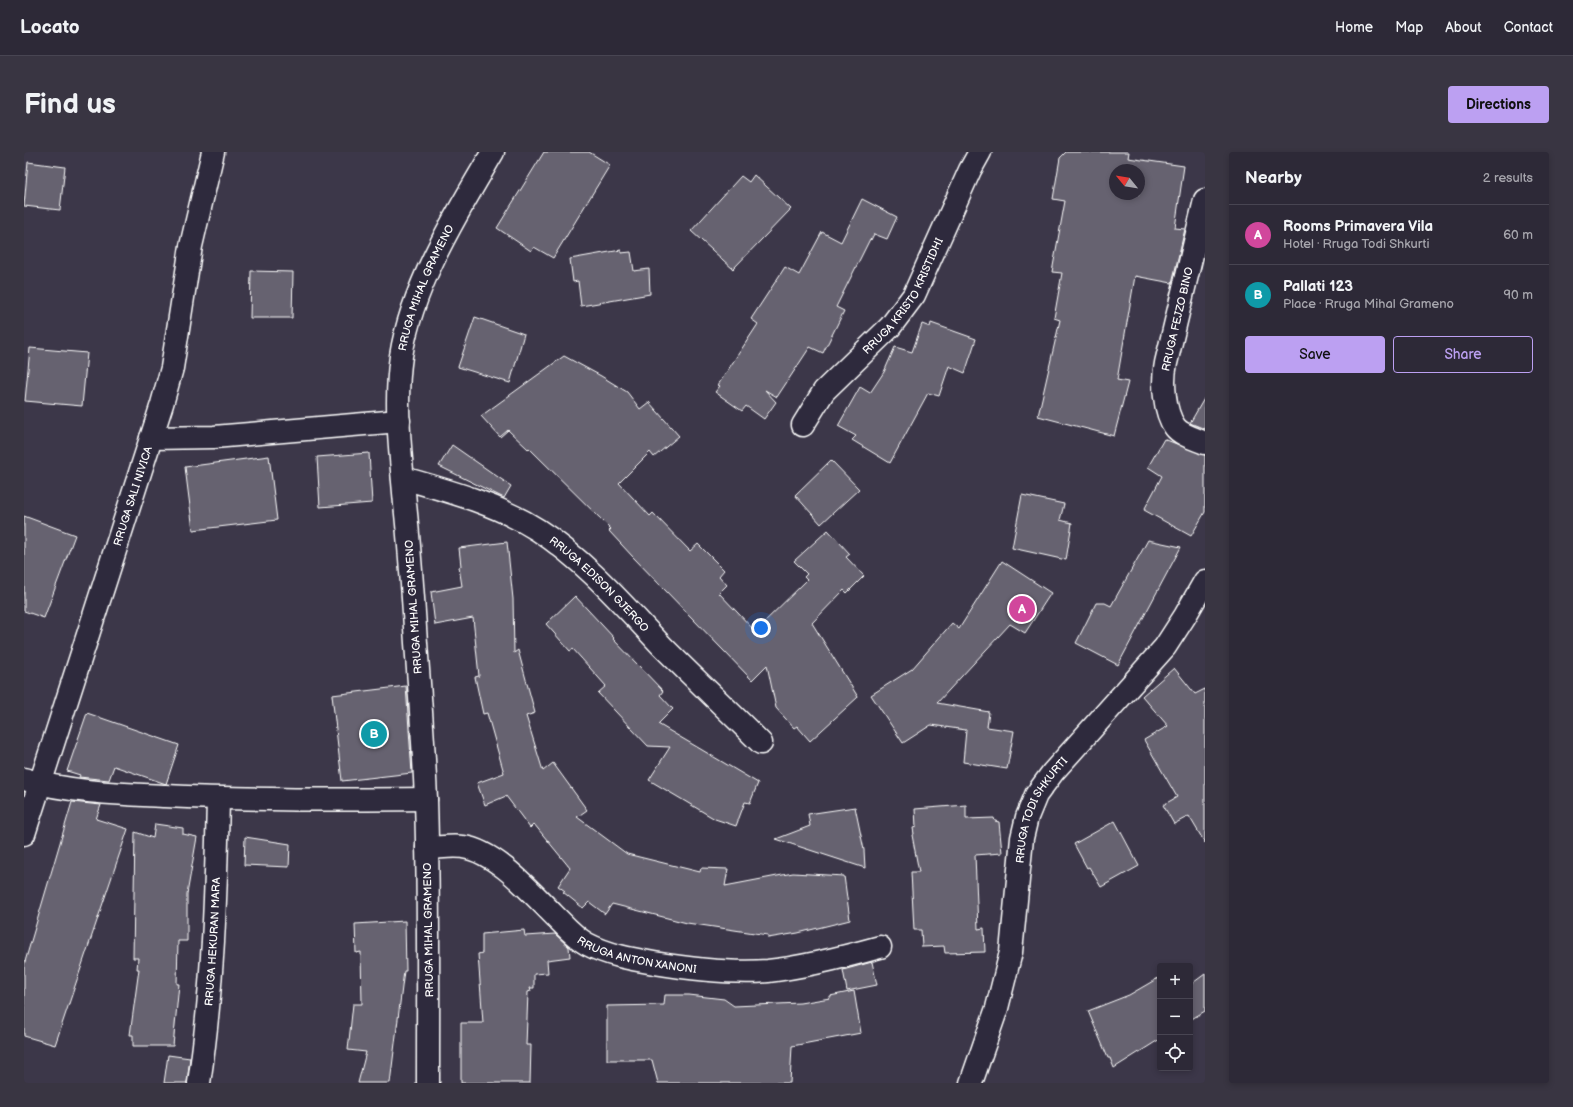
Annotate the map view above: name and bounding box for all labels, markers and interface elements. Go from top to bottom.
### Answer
text: Locato [20,16,80,39]
text: Home [1335,19,1373,36]
text: Map [1395,19,1423,36]
text: About [1445,19,1482,36]
text: Contact [1504,19,1553,36]
button: Directions [1448,86,1549,123]
text: Find us [24,88,116,121]
north arrow [1109,164,1145,200]
text: Nearby [1245,168,1302,188]
text: 2 results [1483,170,1533,186]
text: Rooms Primavera Vila [1283,217,1433,236]
street label: RRUGA MIHAL GRAMENO [396,223,457,352]
text: A [1254,227,1262,243]
text: 60 m [1503,227,1533,243]
street label: RRUGA KRISTO KRISTIDHI [860,235,946,357]
text: Hotel · Rruga Todi Shkurti [1283,236,1430,252]
street label: RRUGA FEJZO BINO [1159,266,1196,372]
text: Pallati 123 [1283,277,1353,296]
text: B [1253,287,1263,303]
text: 90 m [1504,287,1533,303]
text: Place · Rruga Mihal Grameno [1283,296,1454,312]
button: Save [1245,336,1385,373]
button: Share [1393,336,1533,373]
street label: RRUGA SALI NIVICA [111,444,155,548]
street label: RRUGA EDISON GJERGO [547,534,651,635]
street label: RRUGA MIHAL GRAMENO [402,539,425,675]
pin: A [1009,594,1035,624]
your location [751,618,771,638]
pin: B [361,719,387,749]
street label: RRUGA TODI SHKURTI [1014,754,1071,864]
street label: RRUGA MIHAL GRAMENO [421,863,436,997]
street label: RRUGA HEKURAN MARA [202,877,223,1006]
street label: RRUGA ANTON XANONI [575,934,698,976]
map controls [1157,963,1193,1071]
button: + [1157,963,1193,999]
button: − [1157,999,1193,1035]
button: locate [1157,1035,1193,1071]

